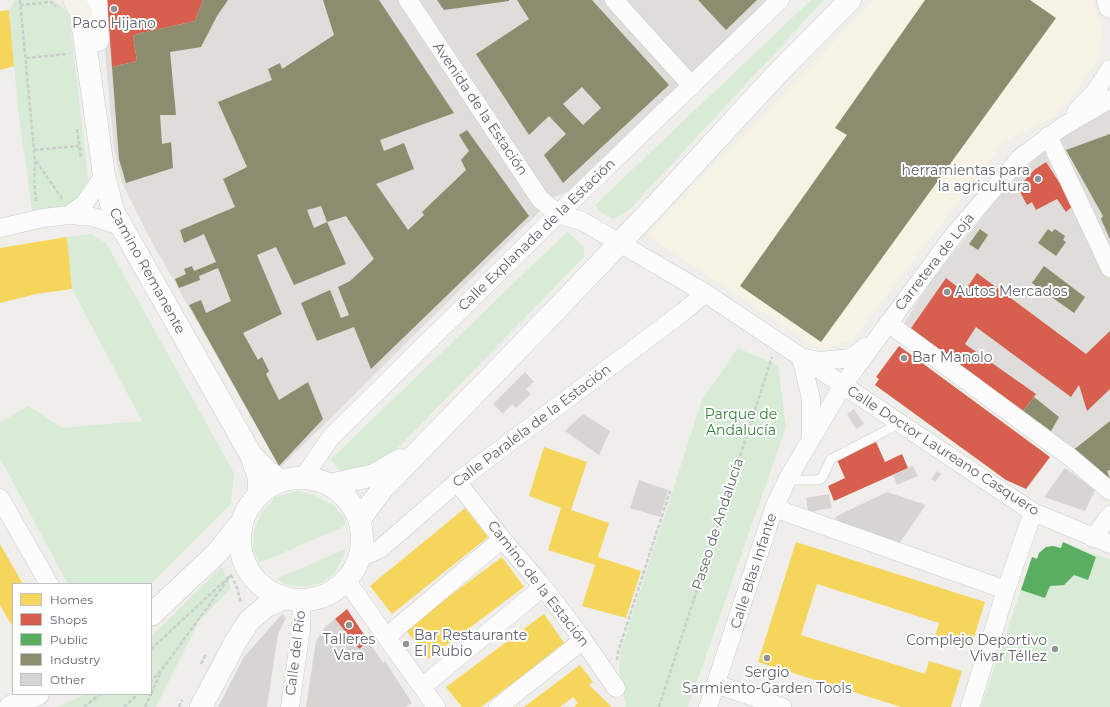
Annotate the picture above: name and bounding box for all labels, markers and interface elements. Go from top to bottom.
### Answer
marker: Paco Hijano [109,4,119,14]
place label: Paco Hijano [72,16,156,32]
street label: Avenida de la Estación [429,39,531,179]
street label: Calle Explanada de la Estación [455,155,619,315]
place label: herramientas para la agricultura [902,163,1030,196]
marker: herramientas para la agricultura [1033,174,1043,184]
street label: Camino Remanente [105,205,189,337]
street label: Carretera de Loja [892,210,978,314]
place label: Autos Mercados [955,284,1068,300]
marker: Autos Mercados [942,287,952,297]
place label: Bar Manolo [912,350,993,366]
marker: Bar Manolo [899,353,909,363]
street label: Calle Paralela de la Estación [450,361,614,491]
street label: Calle Doctor Laureano Casquero [844,382,1042,520]
park label: Parque de Andalucía [705,407,777,440]
street label: Paseo de Andalucía [689,456,747,592]
street label: Calle Blas Infante [727,511,781,631]
street label: Camino de la Estación [484,518,592,650]
legend [12,583,152,695]
text: Homes [50,592,93,607]
street label: Calle del Río [282,609,310,697]
text: Shops [50,612,87,627]
marker: Talleres Vara [344,620,354,630]
place label: Bar Restaurante El Rubio [414,628,527,660]
text: Public [50,632,88,647]
place label: Talleres Vara [323,632,375,664]
place label: Complejo Deportivo Vivar Téllez [906,633,1047,666]
marker: Bar Restaurante El Rubio [401,639,411,649]
marker: Complejo Deportivo Vivar Téllez [1050,644,1060,654]
text: Industry [50,652,100,667]
marker: Sergio Sarmiento-Garden Tools [762,653,772,663]
place label: Sergio Sarmiento-Garden Tools [682,665,852,698]
text: Other [50,672,85,687]

